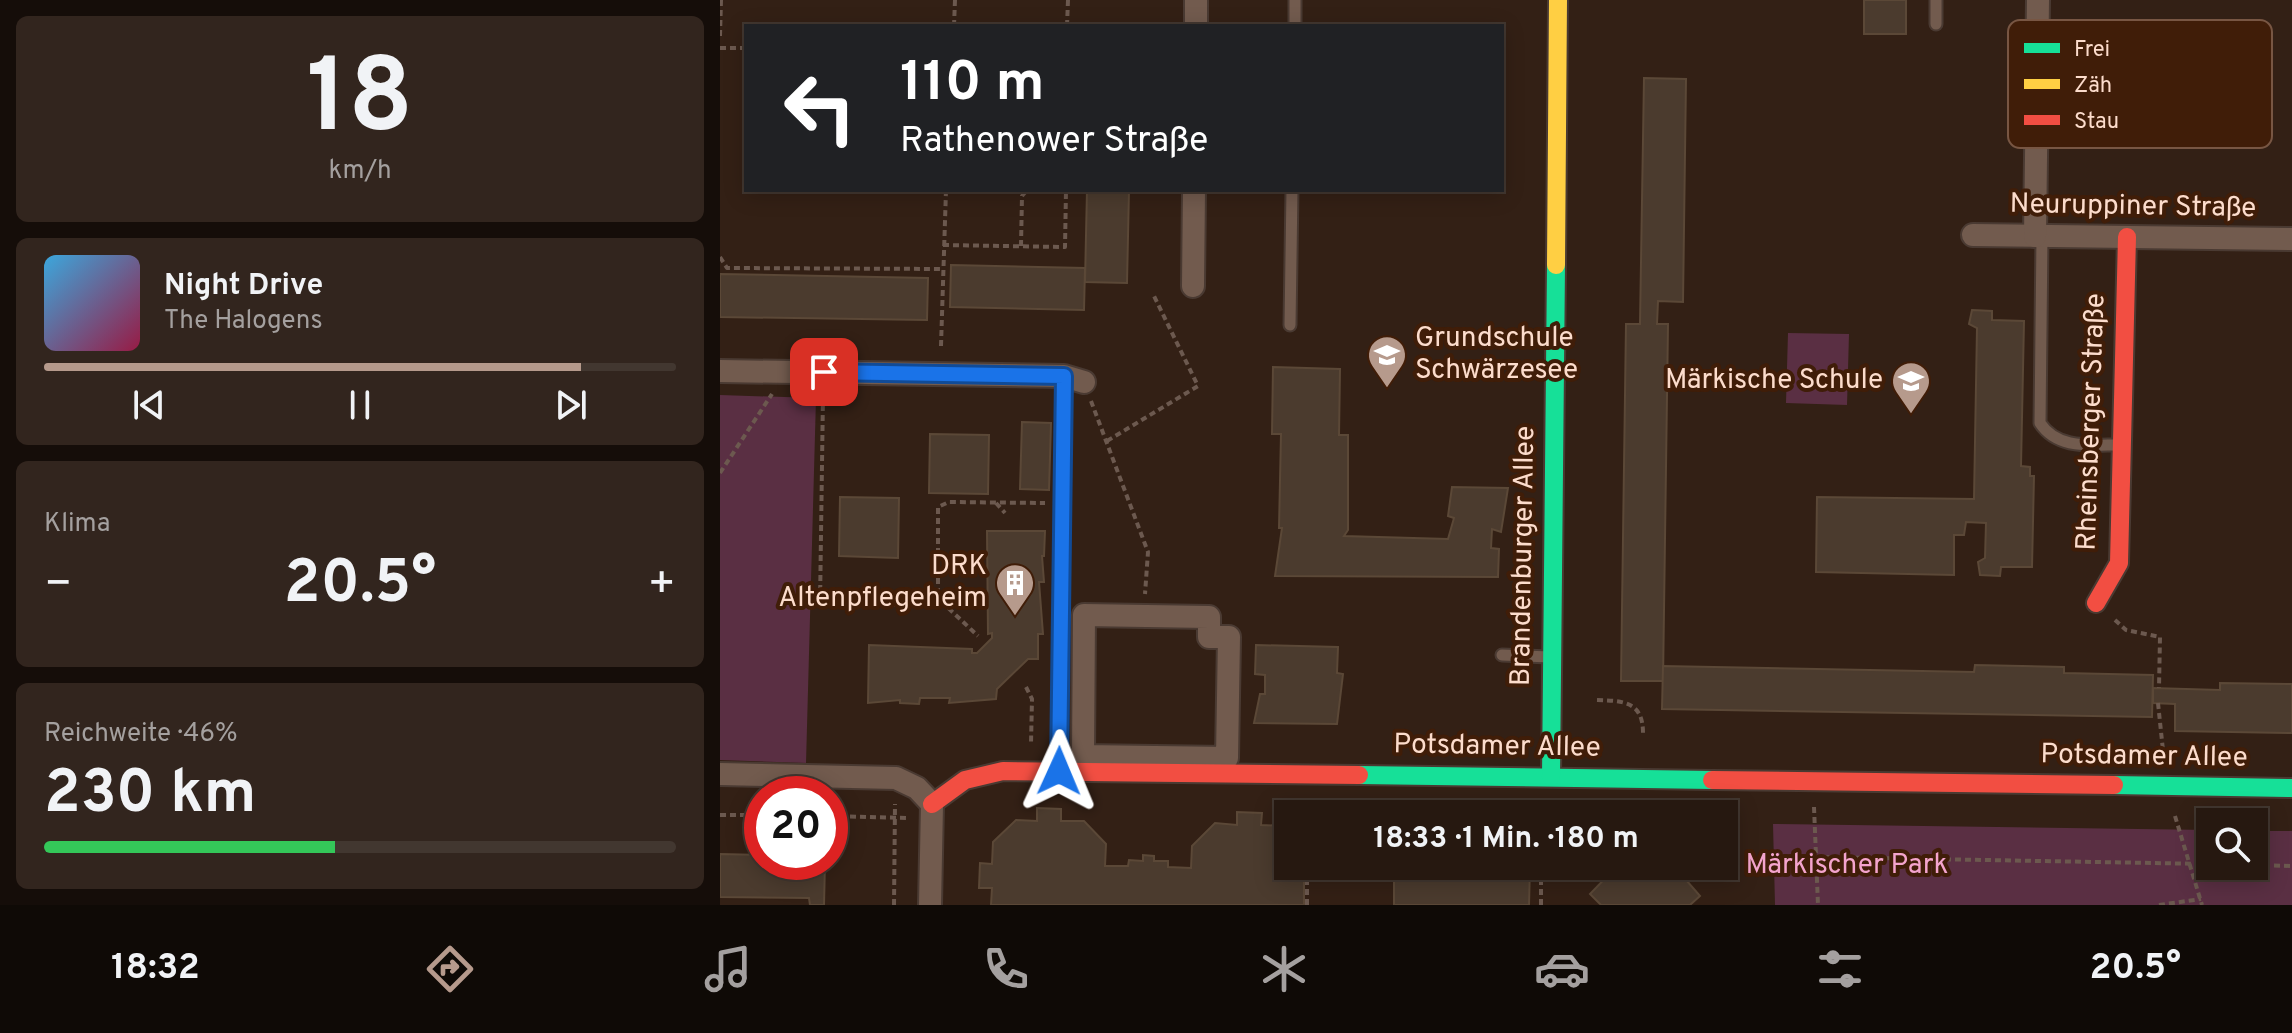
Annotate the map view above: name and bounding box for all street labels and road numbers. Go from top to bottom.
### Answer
street label: Neuruppiner Straße [2009,187,2257,227]
street label: Rheinsberger Straße [2070,293,2114,551]
street label: Brandenburger Allee [1504,426,1544,686]
street label: Potsdamer Allee [1393,727,1601,767]
street label: Potsdamer Allee [2040,737,2248,777]

